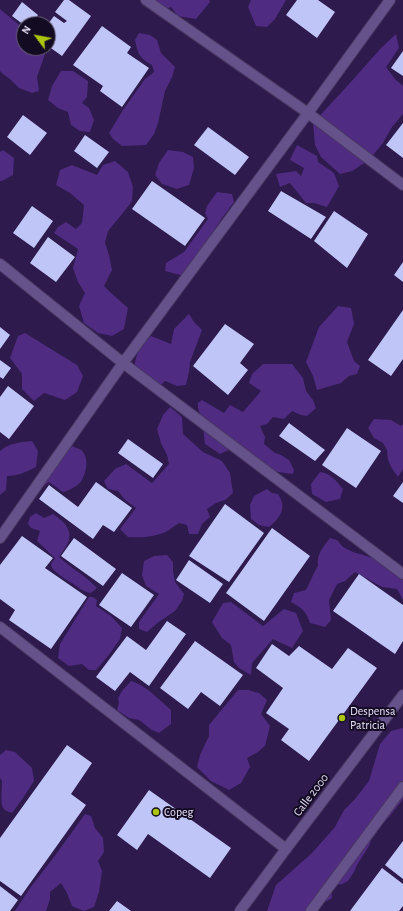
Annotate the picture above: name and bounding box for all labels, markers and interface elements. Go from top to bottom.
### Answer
north arrow [16,16,56,56]
text: N [20,24,33,36]
place label: Despensa Patricia [350,704,396,732]
marker: Despensa Patricia [337,713,347,723]
street label: Calle 2000 [290,771,332,819]
place label: Copeg [164,805,193,819]
marker: Copeg [151,807,161,817]

